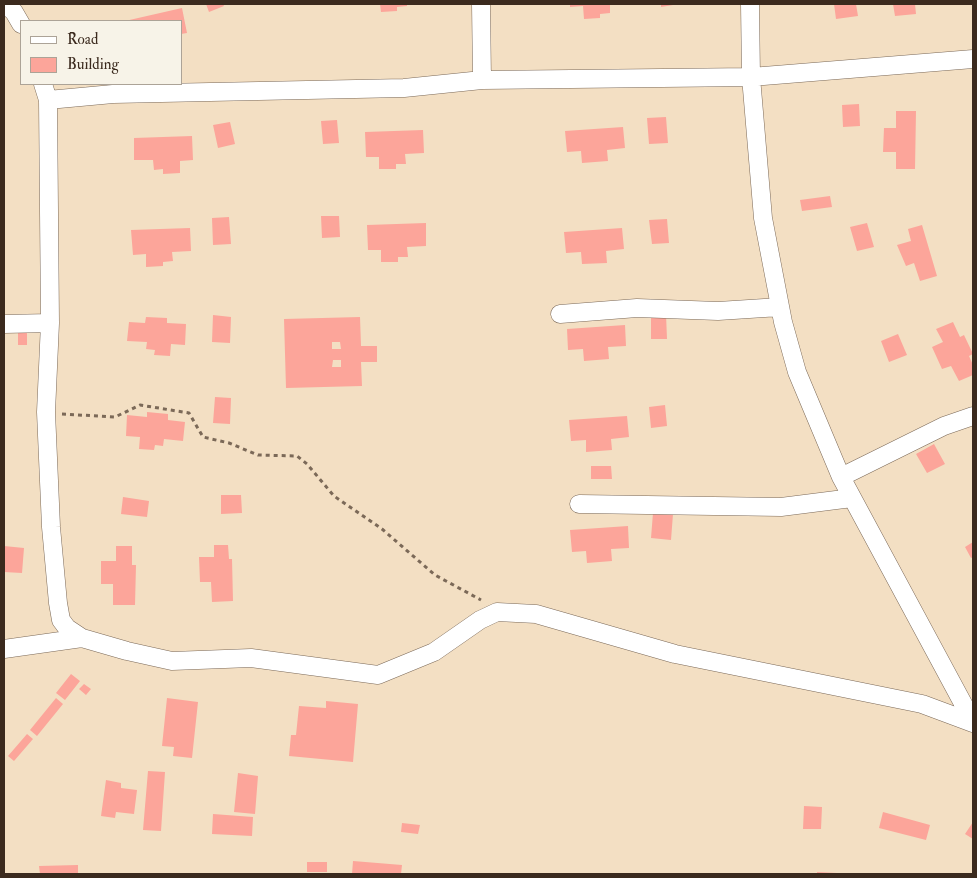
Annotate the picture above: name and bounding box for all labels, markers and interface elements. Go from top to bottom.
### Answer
legend [20,20,182,85]
text: Road [67,30,98,49]
text: Building [67,55,119,74]

